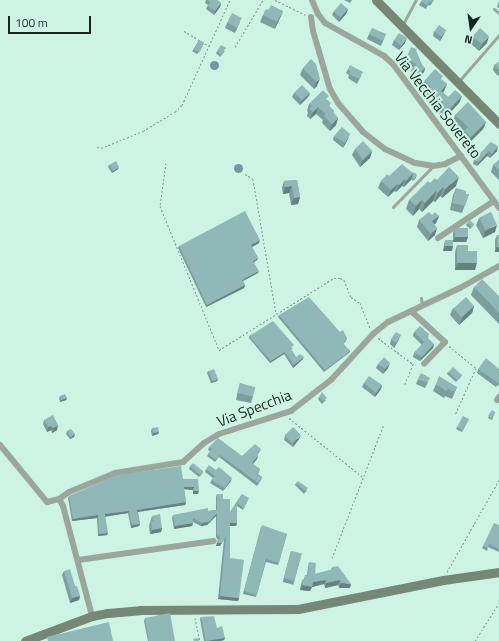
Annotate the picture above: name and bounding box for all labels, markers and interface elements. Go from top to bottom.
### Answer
scale bar [10,8,93,34]
north arrow [451,8,491,48]
text: 100 m [15,13,48,32]
text: N [463,31,474,48]
street label: Via Vecchia Sovereto [391,48,485,162]
street label: Via Specchia [214,386,294,430]

